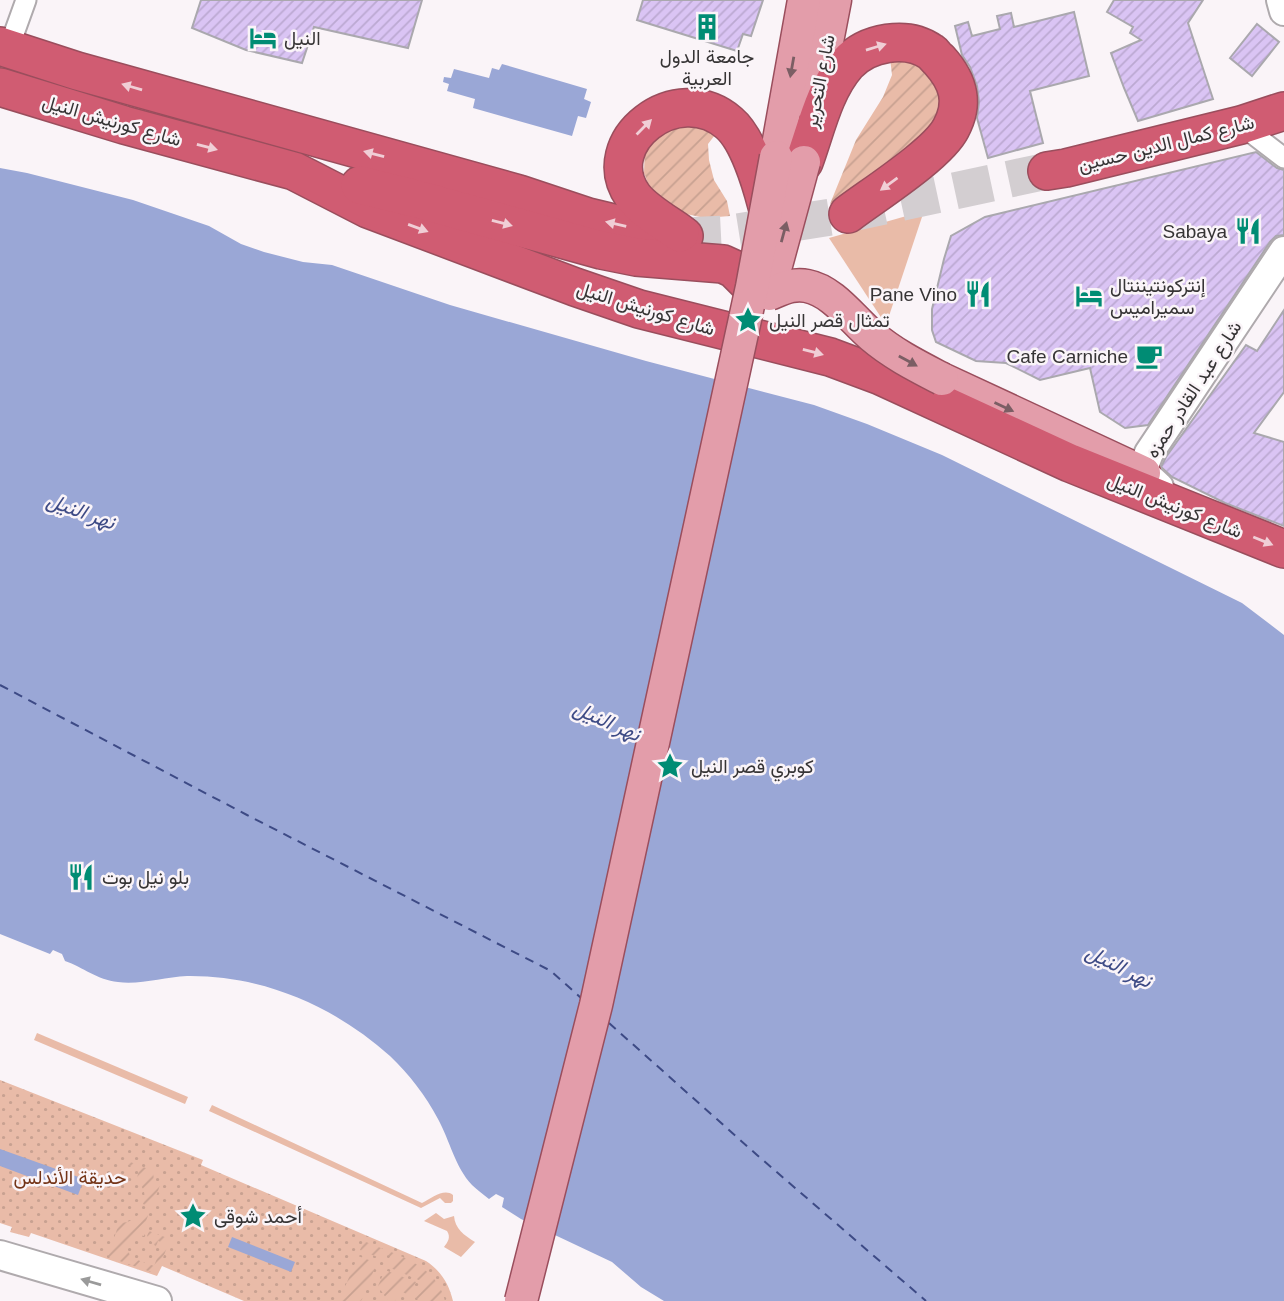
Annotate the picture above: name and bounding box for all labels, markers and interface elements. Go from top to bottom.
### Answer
building icon: جامعة الدول العربية [692,12,722,42]
hotel icon: النيل [248,23,278,53]
place label: النيل [284,28,321,50]
street label: شارع التحرير [800,33,841,131]
one-way arrow [866,41,887,51]
place label: جامعة الدول العربية [660,46,754,90]
one-way arrow [786,56,797,78]
one-way arrow [121,81,142,91]
street label: شارع كورنيش النيل [40,91,184,152]
street label: شارع كمال الدين حسين [1076,111,1257,177]
one-way arrow [635,119,652,136]
one-way arrow [196,143,217,153]
one-way arrow [364,149,385,159]
one-way arrow [879,177,898,191]
restaurant icon: Sabaya [1233,216,1263,246]
one-way arrow [492,218,514,229]
one-way arrow [605,218,627,229]
one-way arrow [780,221,790,242]
place label: Sabaya [1163,221,1227,242]
one-way arrow [408,223,429,234]
place label: إنتركونتيننتال سميراميس [1110,275,1205,319]
street label: شارع كورنيش النيل [574,277,717,341]
restaurant icon: Pane Vino [963,279,993,309]
hotel icon: إنتركونتيننتال سميراميس [1074,281,1104,311]
place label: Pane Vino [870,284,957,305]
place icon: تمثال قصر النيل [733,305,763,335]
place label: تمثال قصر النيل [769,310,890,332]
street label: شارع عبد القادر حمزه [1141,317,1247,463]
cafe icon: Cafe Carniche [1134,341,1164,371]
place label: Cafe Carniche [1007,346,1128,367]
one-way arrow [802,347,824,358]
one-way arrow [898,355,918,367]
one-way arrow [994,402,1014,413]
street label: شارع كورنيش النيل [1104,469,1245,544]
water label: نهر النيل [43,488,119,536]
one-way arrow [1253,536,1274,547]
water label: نهر النيل [569,696,645,748]
place icon: كوبري قصر النيل [655,751,685,781]
place label: كوبري قصر النيل [691,756,814,782]
restaurant icon: بلو نيل بوت [66,862,96,892]
place label: بلو نيل بوت [102,867,189,889]
water label: نهر النيل [1082,939,1157,994]
park label: حديقة الأندلس [13,1167,127,1189]
place icon: أحمد شوقى [178,1201,208,1231]
place label: أحمد شوقى [214,1206,302,1228]
one-way arrow [80,1276,101,1286]

